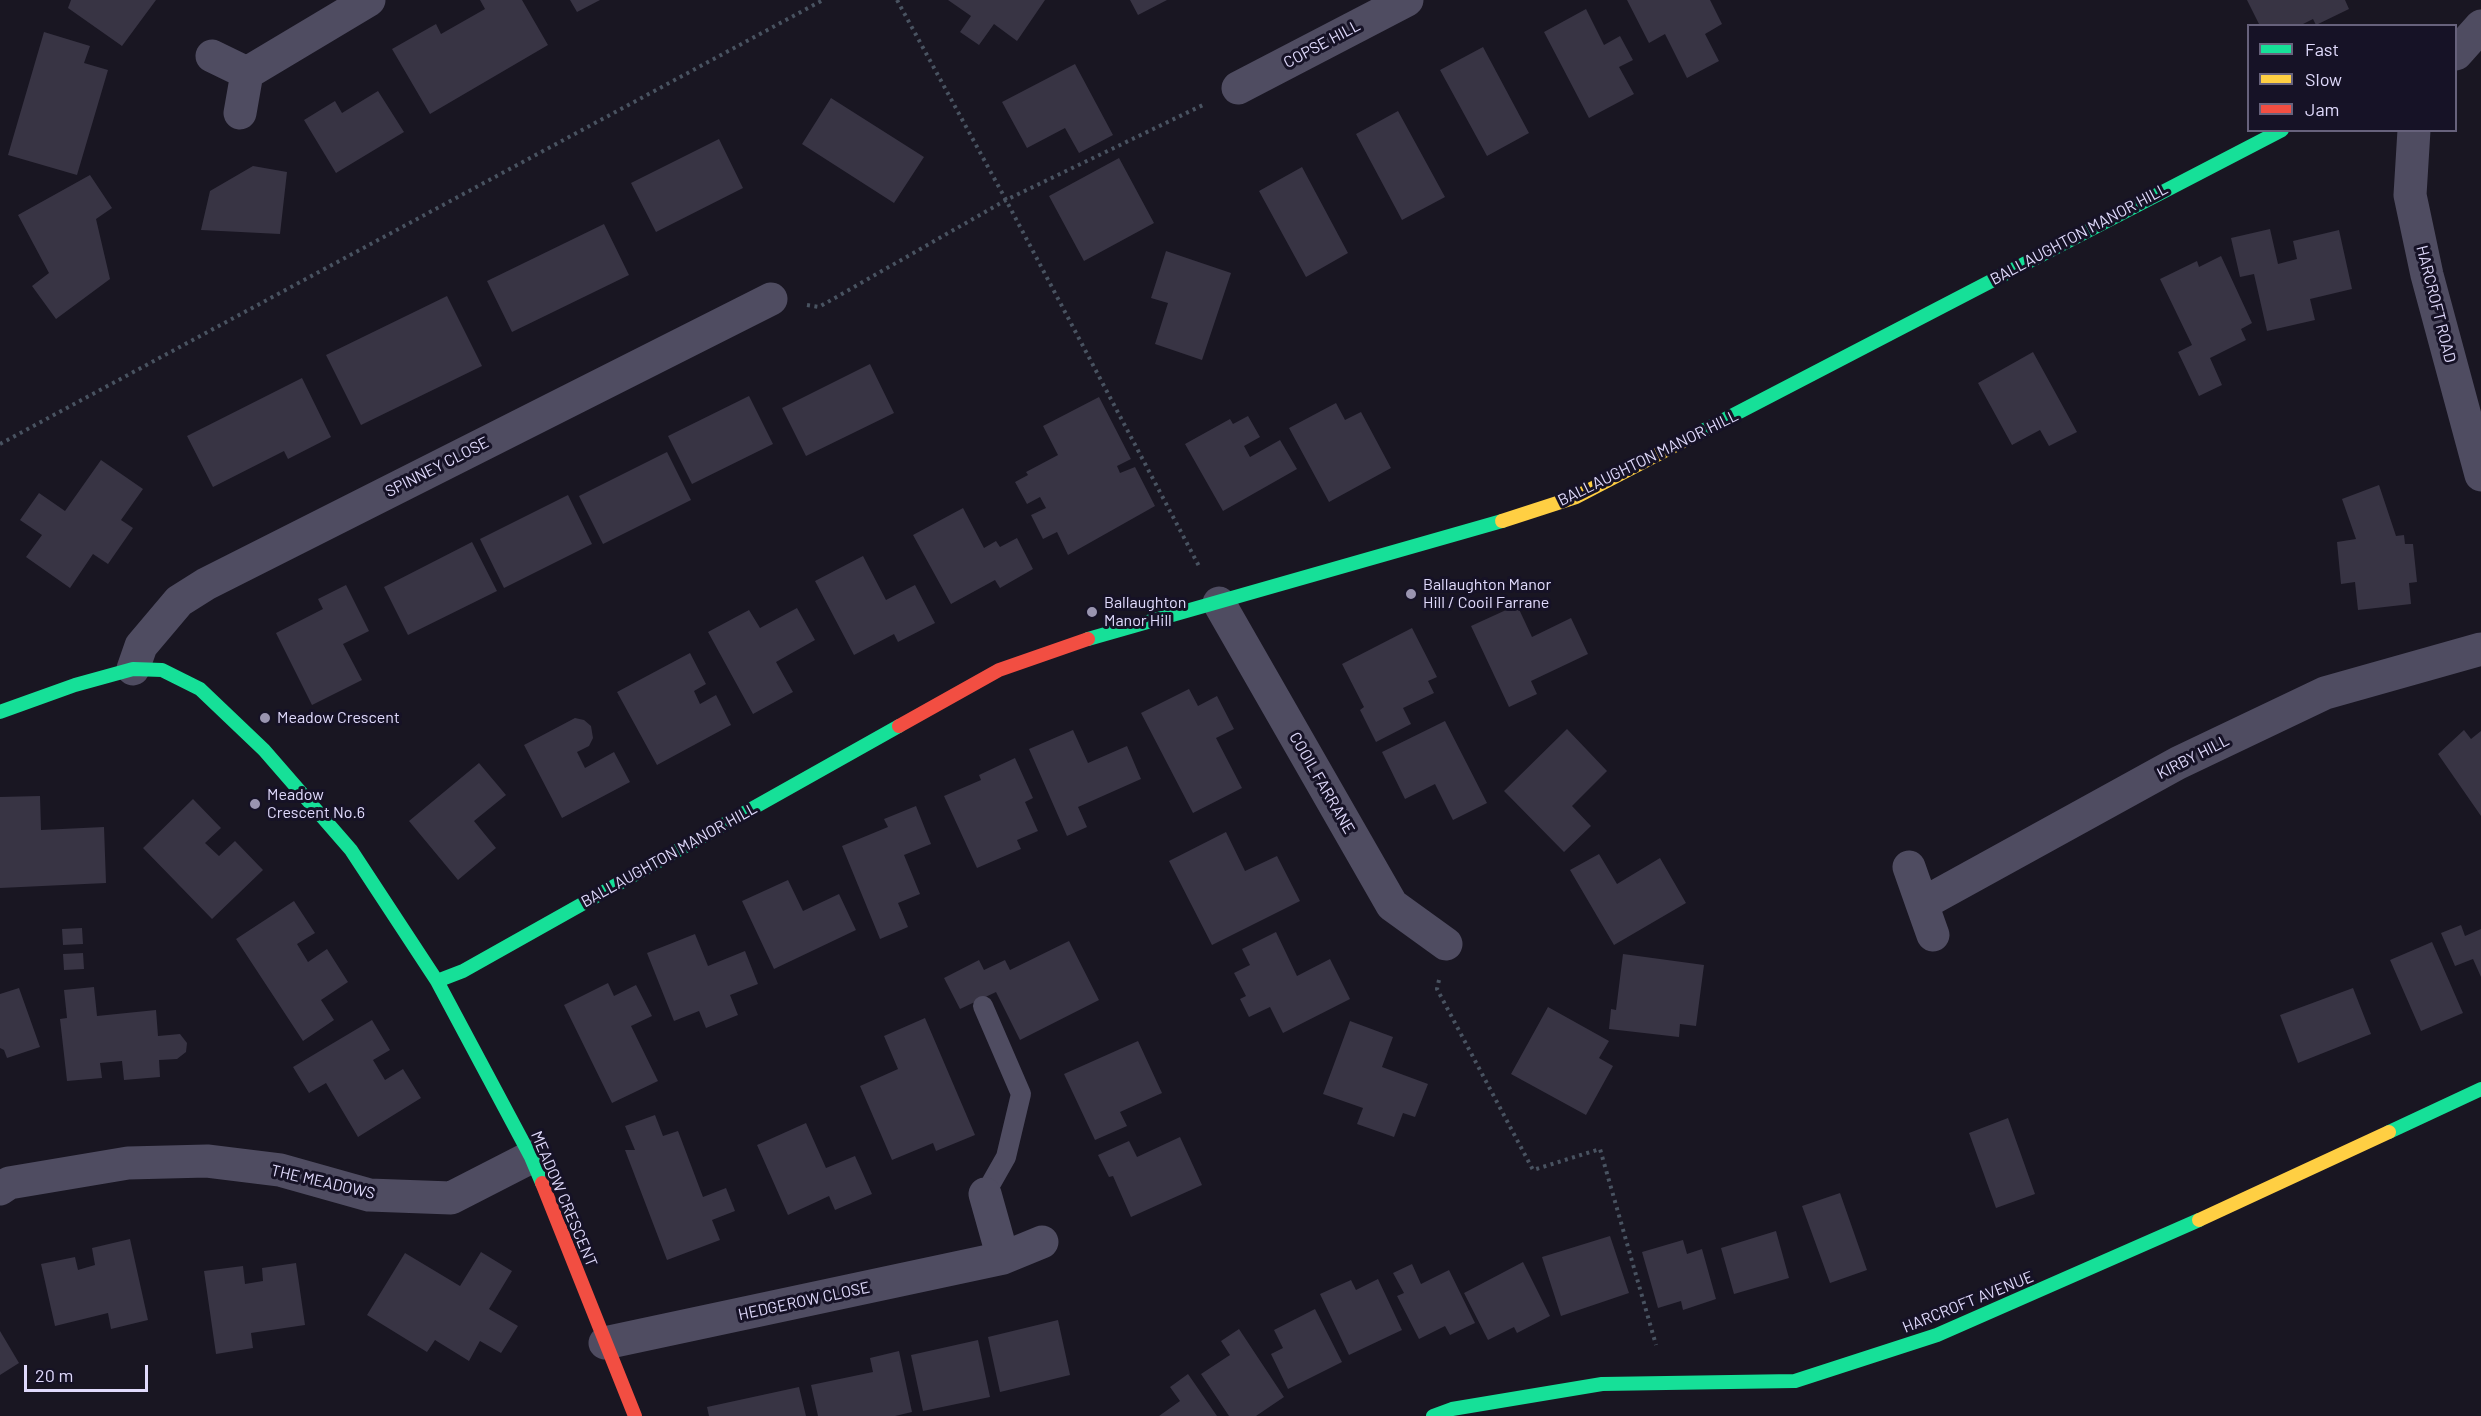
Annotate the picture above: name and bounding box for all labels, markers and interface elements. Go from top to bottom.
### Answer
street label: COPSE HILL [1280,16,1364,72]
legend [2247,24,2457,132]
text: Fast [2305,38,2339,60]
text: Slow [2305,68,2342,90]
text: Jam [2305,98,2339,120]
street label: BALLAUGHTON MANOR HILL [1987,179,2171,289]
street label: HARCROFT ROAD [2412,243,2460,365]
street label: BALLAUGHTON MANOR HILL [1555,406,1741,510]
street label: SPINNEY CLOSE [382,433,492,501]
place label: Ballaughton Manor Hill / Cooil Farrane [1423,575,1551,613]
marker: Ballaughton Manor Hill / Cooil Farrane [1404,587,1418,601]
place label: Ballaughton Manor Hill [1104,593,1186,631]
marker: Ballaughton Manor Hill [1085,605,1099,619]
place label: Meadow Crescent [277,708,400,728]
marker: Meadow Crescent [258,711,272,725]
street label: COOIL FARRANE [1285,729,1359,837]
street label: KIRBY HILL [2154,731,2232,783]
place label: Meadow Crescent No.6 [267,785,365,823]
marker: Meadow Crescent No.6 [248,797,262,811]
street label: BALLAUGHTON MANOR HILL [578,799,760,911]
street label: MEADOW CRESCENT [527,1128,601,1270]
street label: THE MEADOWS [269,1161,377,1203]
street label: HARCROFT AVENUE [1900,1267,2036,1337]
street label: HEDGEROW CLOSE [736,1278,872,1324]
scale bar [27,1353,152,1391]
text: 20 m [35,1364,73,1386]

